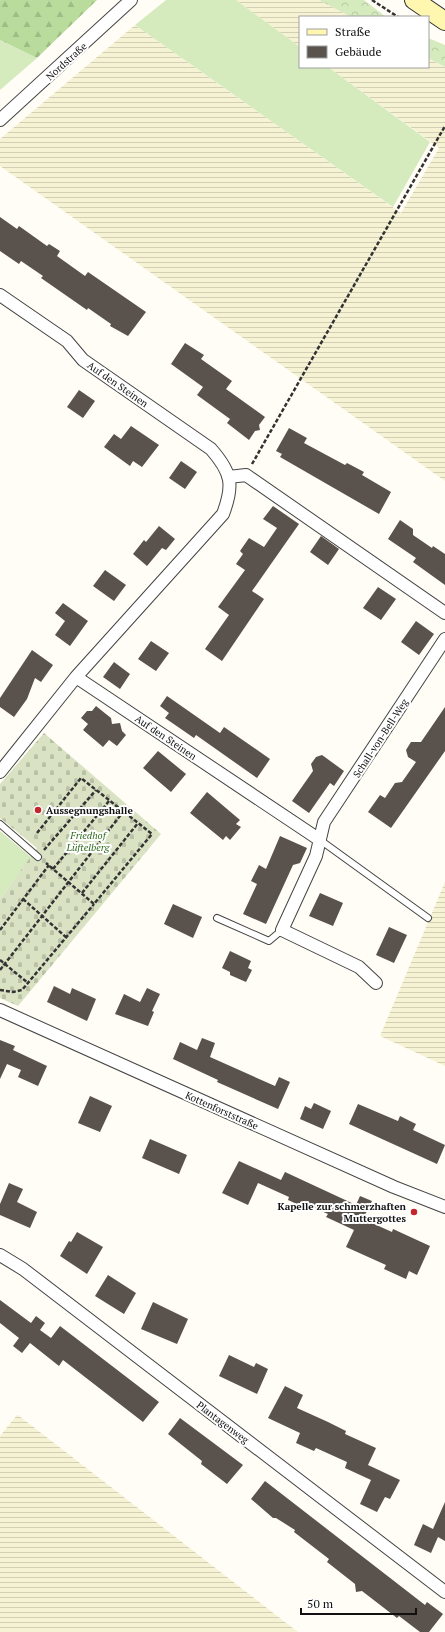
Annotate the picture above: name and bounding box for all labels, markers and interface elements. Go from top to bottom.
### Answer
legend [299,16,429,68]
text: Straße [335,24,370,39]
street label: Nordstraße [43,40,89,83]
text: Gebäude [335,44,381,59]
street label: Auf den Steinen [85,359,151,410]
street label: Schall-von-Bell-Weg [350,696,411,780]
street label: Auf den Steinen [132,712,199,763]
place label: Aussegnungshalle [46,804,133,817]
marker: Aussegnungshalle [33,805,43,815]
park label: Friedhof Lüftelberg [66,829,111,854]
street label: Kottenforststraße [183,1088,260,1132]
place label: Kapelle zur schmerzhaften Muttergottes [278,1200,407,1225]
marker: Kapelle zur schmerzhaften Muttergottes [409,1207,419,1217]
street label: Plantagenweg [194,1398,252,1447]
scale bar [301,1590,416,1616]
text: 50 m [307,1596,334,1611]

